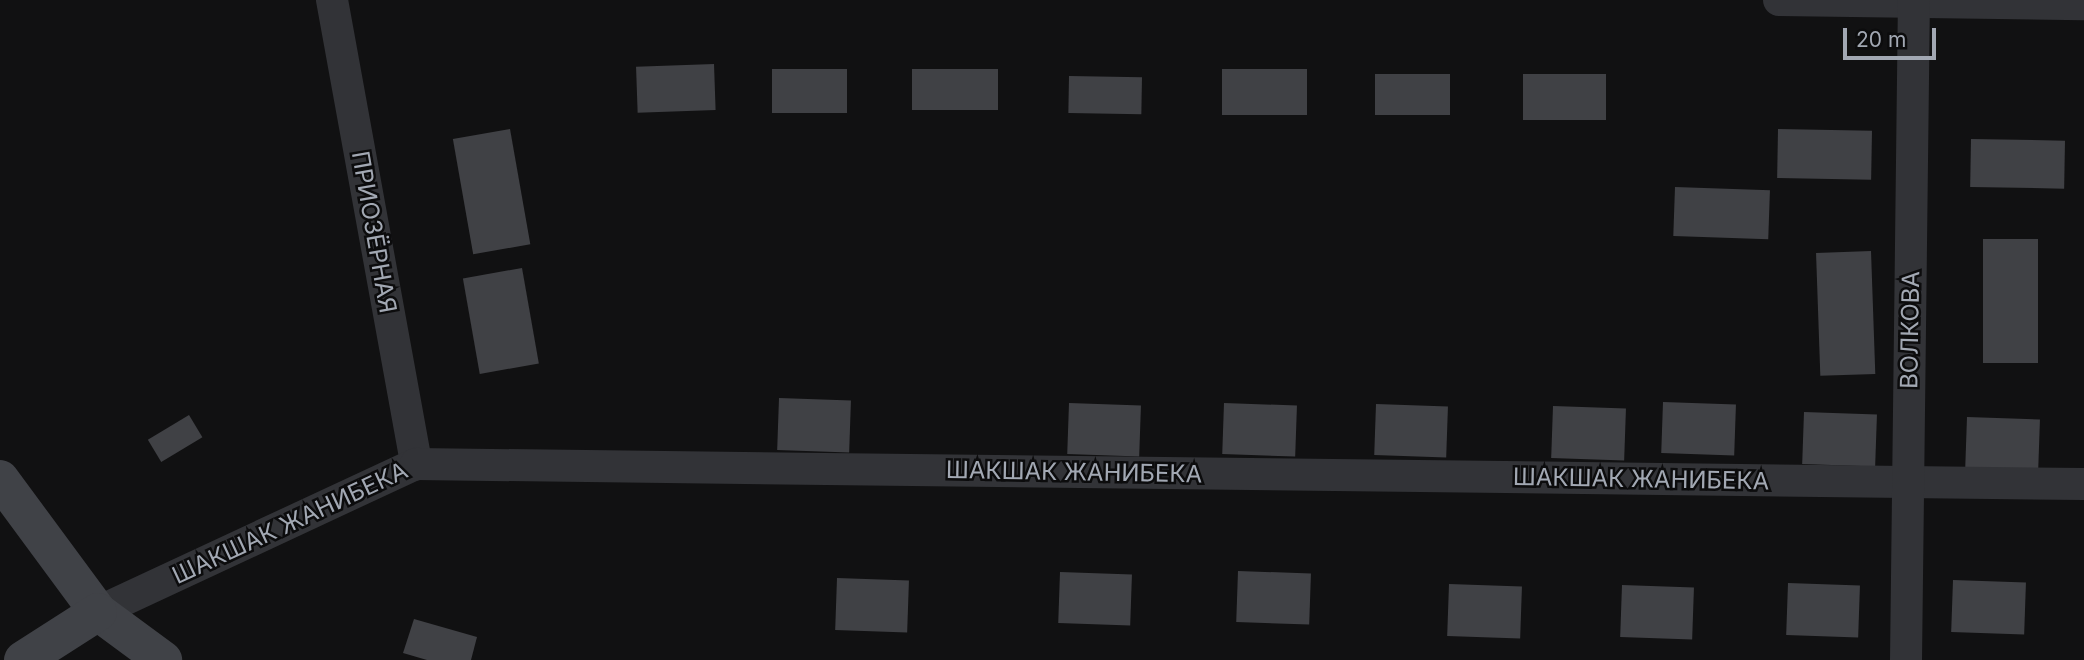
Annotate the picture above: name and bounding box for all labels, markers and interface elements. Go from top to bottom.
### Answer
scale bar [1846,14,1939,58]
text: 20 m [1856,27,1906,52]
street label: ПРИОЗЁРНАЯ [346,149,402,315]
street label: ВОЛКОВА [1895,271,1925,389]
street label: ШАКШАК ЖАНИБЕКА [946,455,1202,489]
street label: ШАКШАК ЖАНИБЕКА [168,456,412,590]
street label: ШАКШАК ЖАНИБЕКА [1513,462,1769,496]

